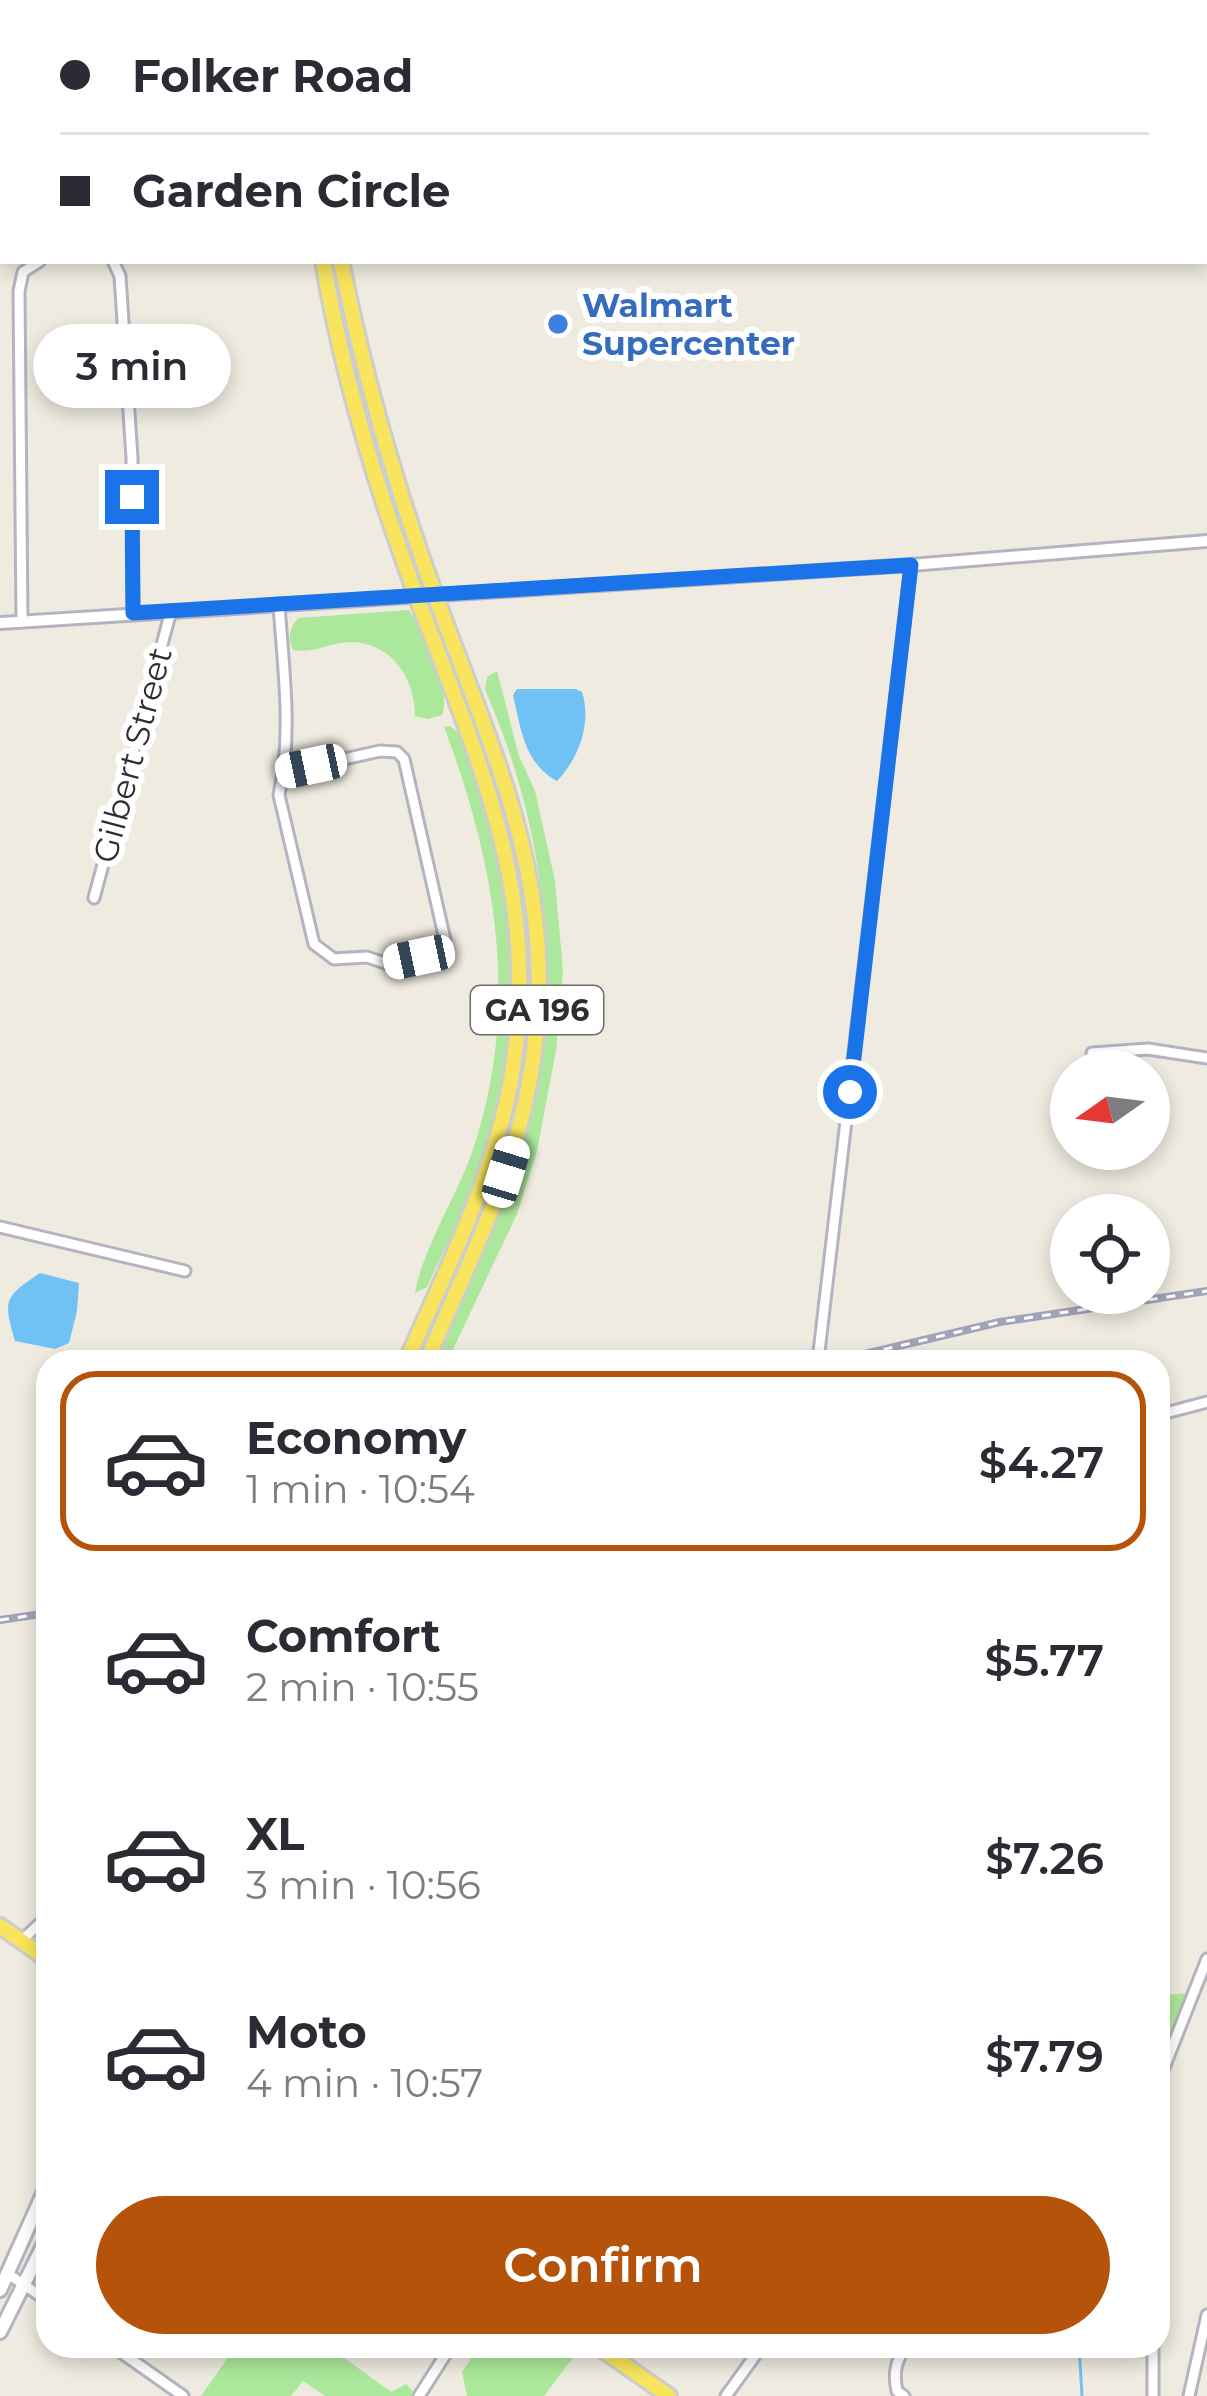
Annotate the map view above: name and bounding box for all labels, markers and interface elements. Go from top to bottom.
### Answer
text: Folker Road [132,48,413,103]
text: Garden Circle [132,163,450,218]
place label: Walmart Supercenter [582,285,795,363]
marker: Walmart Supercenter [545,311,571,337]
callout: 3 min [33,323,231,407]
text: 3 min [76,342,188,390]
route end [105,470,159,524]
street label: Gilbert Street [84,643,180,867]
car [272,741,350,791]
car [380,932,458,982]
road number: GA 196 [471,986,603,1034]
north arrow [1050,1050,1170,1170]
map controls [1050,1050,1170,1314]
route start [823,1065,877,1119]
car [478,1132,534,1212]
button: locate [1050,1194,1170,1314]
icon: car [102,1407,210,1515]
text: Economy [246,1410,466,1465]
text: $4.27 [979,1434,1104,1489]
text: 1 min · 10:54 [246,1465,475,1513]
icon: car [102,1605,210,1713]
text: Comfort [246,1608,441,1663]
text: $5.77 [984,1632,1104,1687]
text: 2 min · 10:55 [246,1663,479,1711]
icon: car [102,1803,210,1911]
text: XL [246,1806,304,1861]
text: $7.26 [985,1830,1104,1885]
text: 3 min · 10:56 [246,1861,481,1909]
icon: car [102,2001,210,2109]
text: Moto [246,2004,367,2059]
text: $7.79 [985,2028,1104,2083]
text: 4 min · 10:57 [246,2059,483,2107]
button: Confirm [96,2196,1110,2334]

